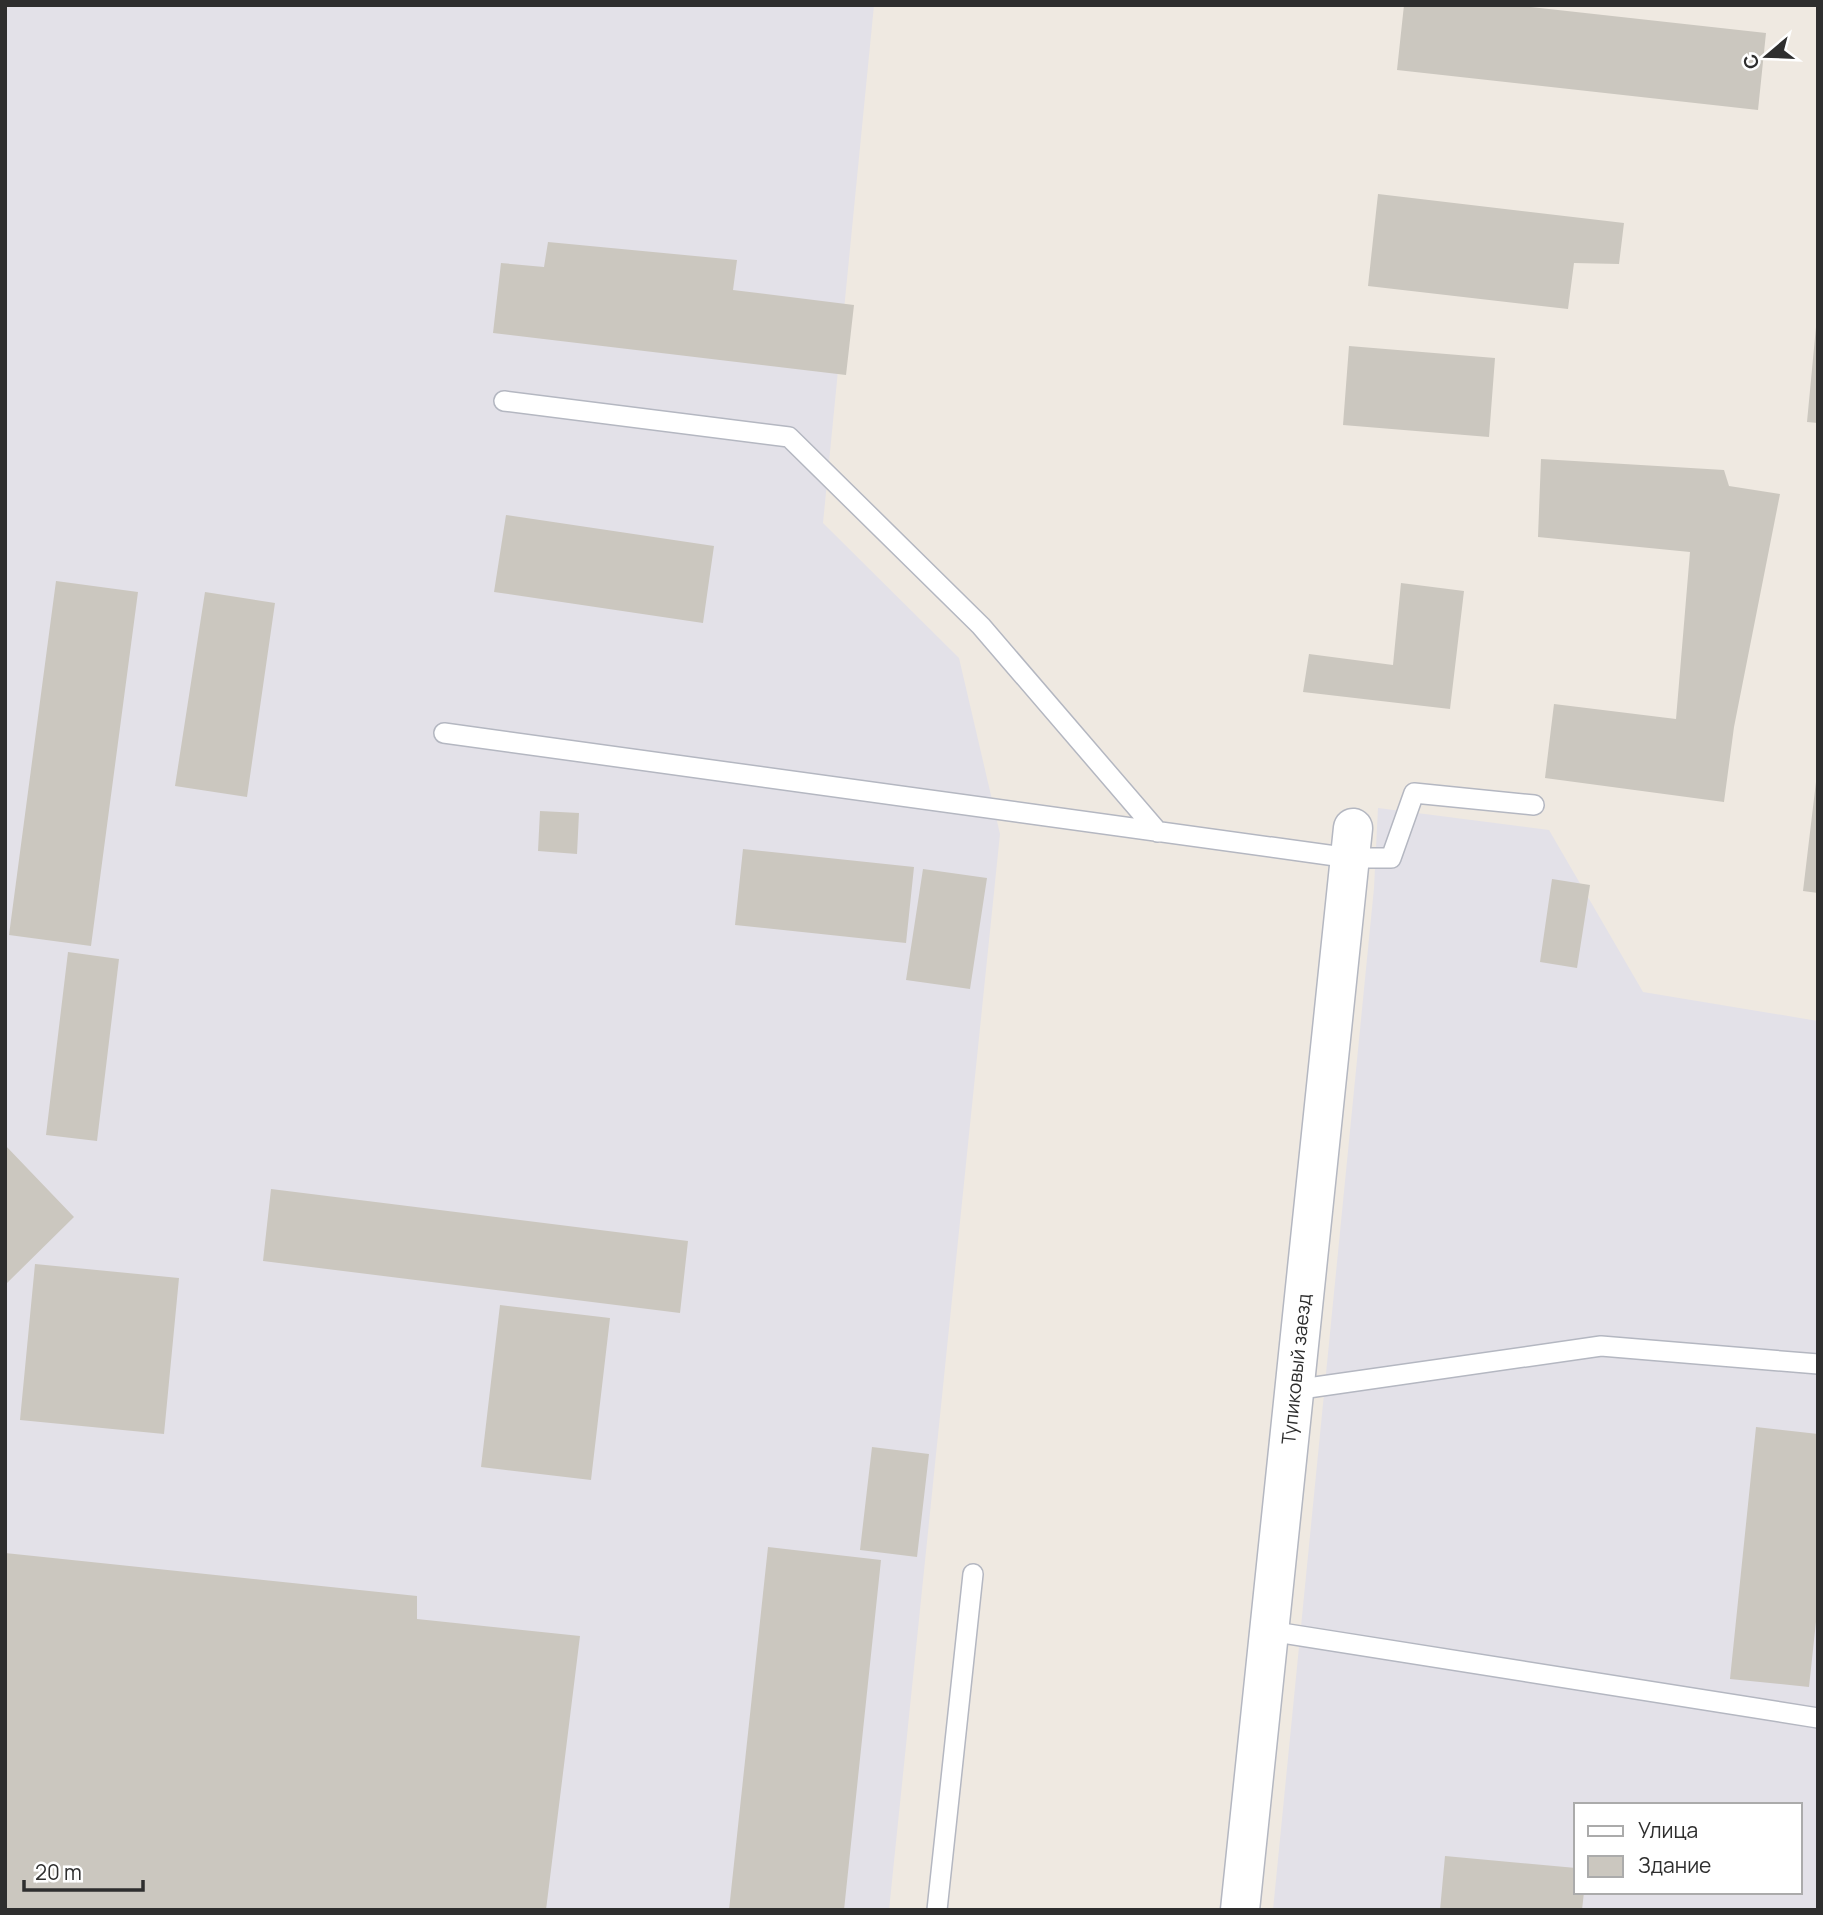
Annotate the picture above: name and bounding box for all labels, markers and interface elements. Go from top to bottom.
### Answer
north arrow [1732,21,1802,91]
text: С [1736,51,1766,72]
street label: Тупиковый заезд [1275,1292,1317,1446]
legend [1574,1803,1802,1894]
text: Улица [1638,1816,1698,1844]
scale bar [24,1848,144,1892]
text: Здание [1638,1851,1711,1879]
text: 20 m [35,1858,82,1886]

